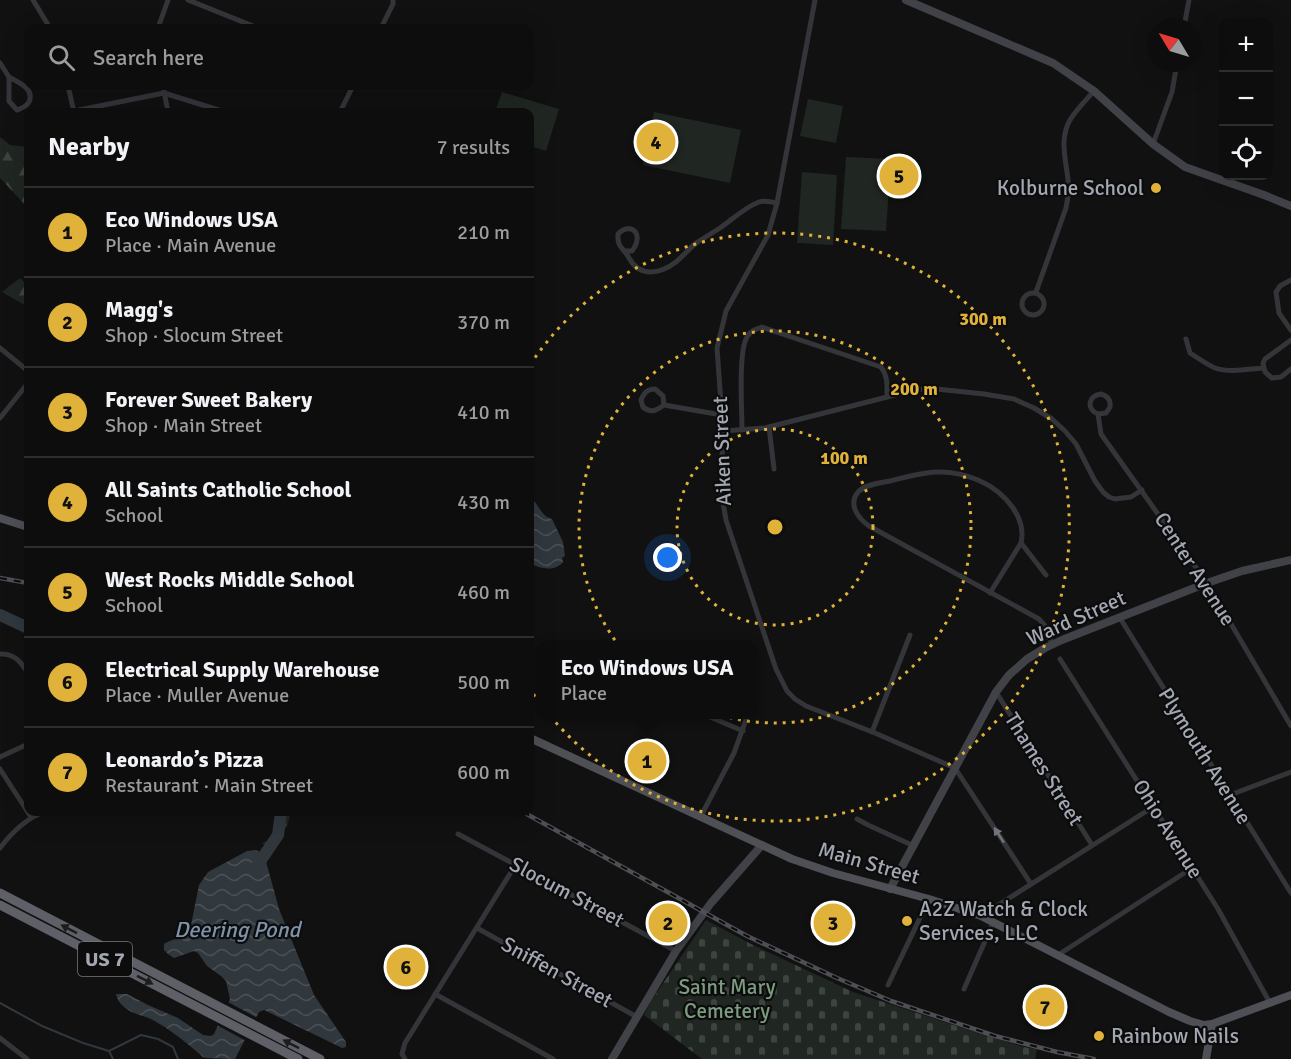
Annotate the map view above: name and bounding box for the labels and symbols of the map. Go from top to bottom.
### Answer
north arrow [1147,18,1201,72]
pin: 4 [636,120,676,164]
pin: 5 [880,154,918,198]
place label: Kolburne School [997,175,1144,201]
marker: Kolburne School [1149,181,1163,195]
text: 300 m [959,308,1007,330]
text: 200 m [890,378,938,400]
street label: Aiken Street [707,396,737,506]
text: 100 m [820,447,868,469]
street label: Center Avenue [1149,507,1241,631]
centre of rings [765,517,785,537]
your location [653,543,682,572]
street label: Ward Street [1022,585,1130,651]
street label: Plymouth Avenue [1153,683,1257,829]
street label: Thames Street [999,708,1089,830]
pin: 1 [628,738,666,783]
street label: Ohio Avenue [1127,775,1209,883]
one-way arrow [993,827,1004,843]
street label: Main Street [815,836,923,890]
street label: Slocum Street [505,851,629,933]
place label: A2Z Watch & Clock Services, LLC [919,896,1088,946]
pin: 2 [648,900,688,946]
pin: 3 [814,900,852,946]
marker: A2Z Watch & Clock Services, LLC [900,914,914,928]
water label: Deering Pond [174,916,302,943]
one-way arrow [61,924,78,934]
street label: Sniffen Street [497,931,617,1013]
road number: US 7 [78,942,132,976]
pin: 6 [386,944,426,990]
park label: Saint Mary Cemetery [678,974,776,1024]
one-way arrow [137,975,154,985]
pin: 7 [1026,984,1064,1030]
place label: Rainbow Nails [1111,1023,1239,1049]
marker: Rainbow Nails [1092,1029,1106,1043]
one-way arrow [282,1039,299,1048]

